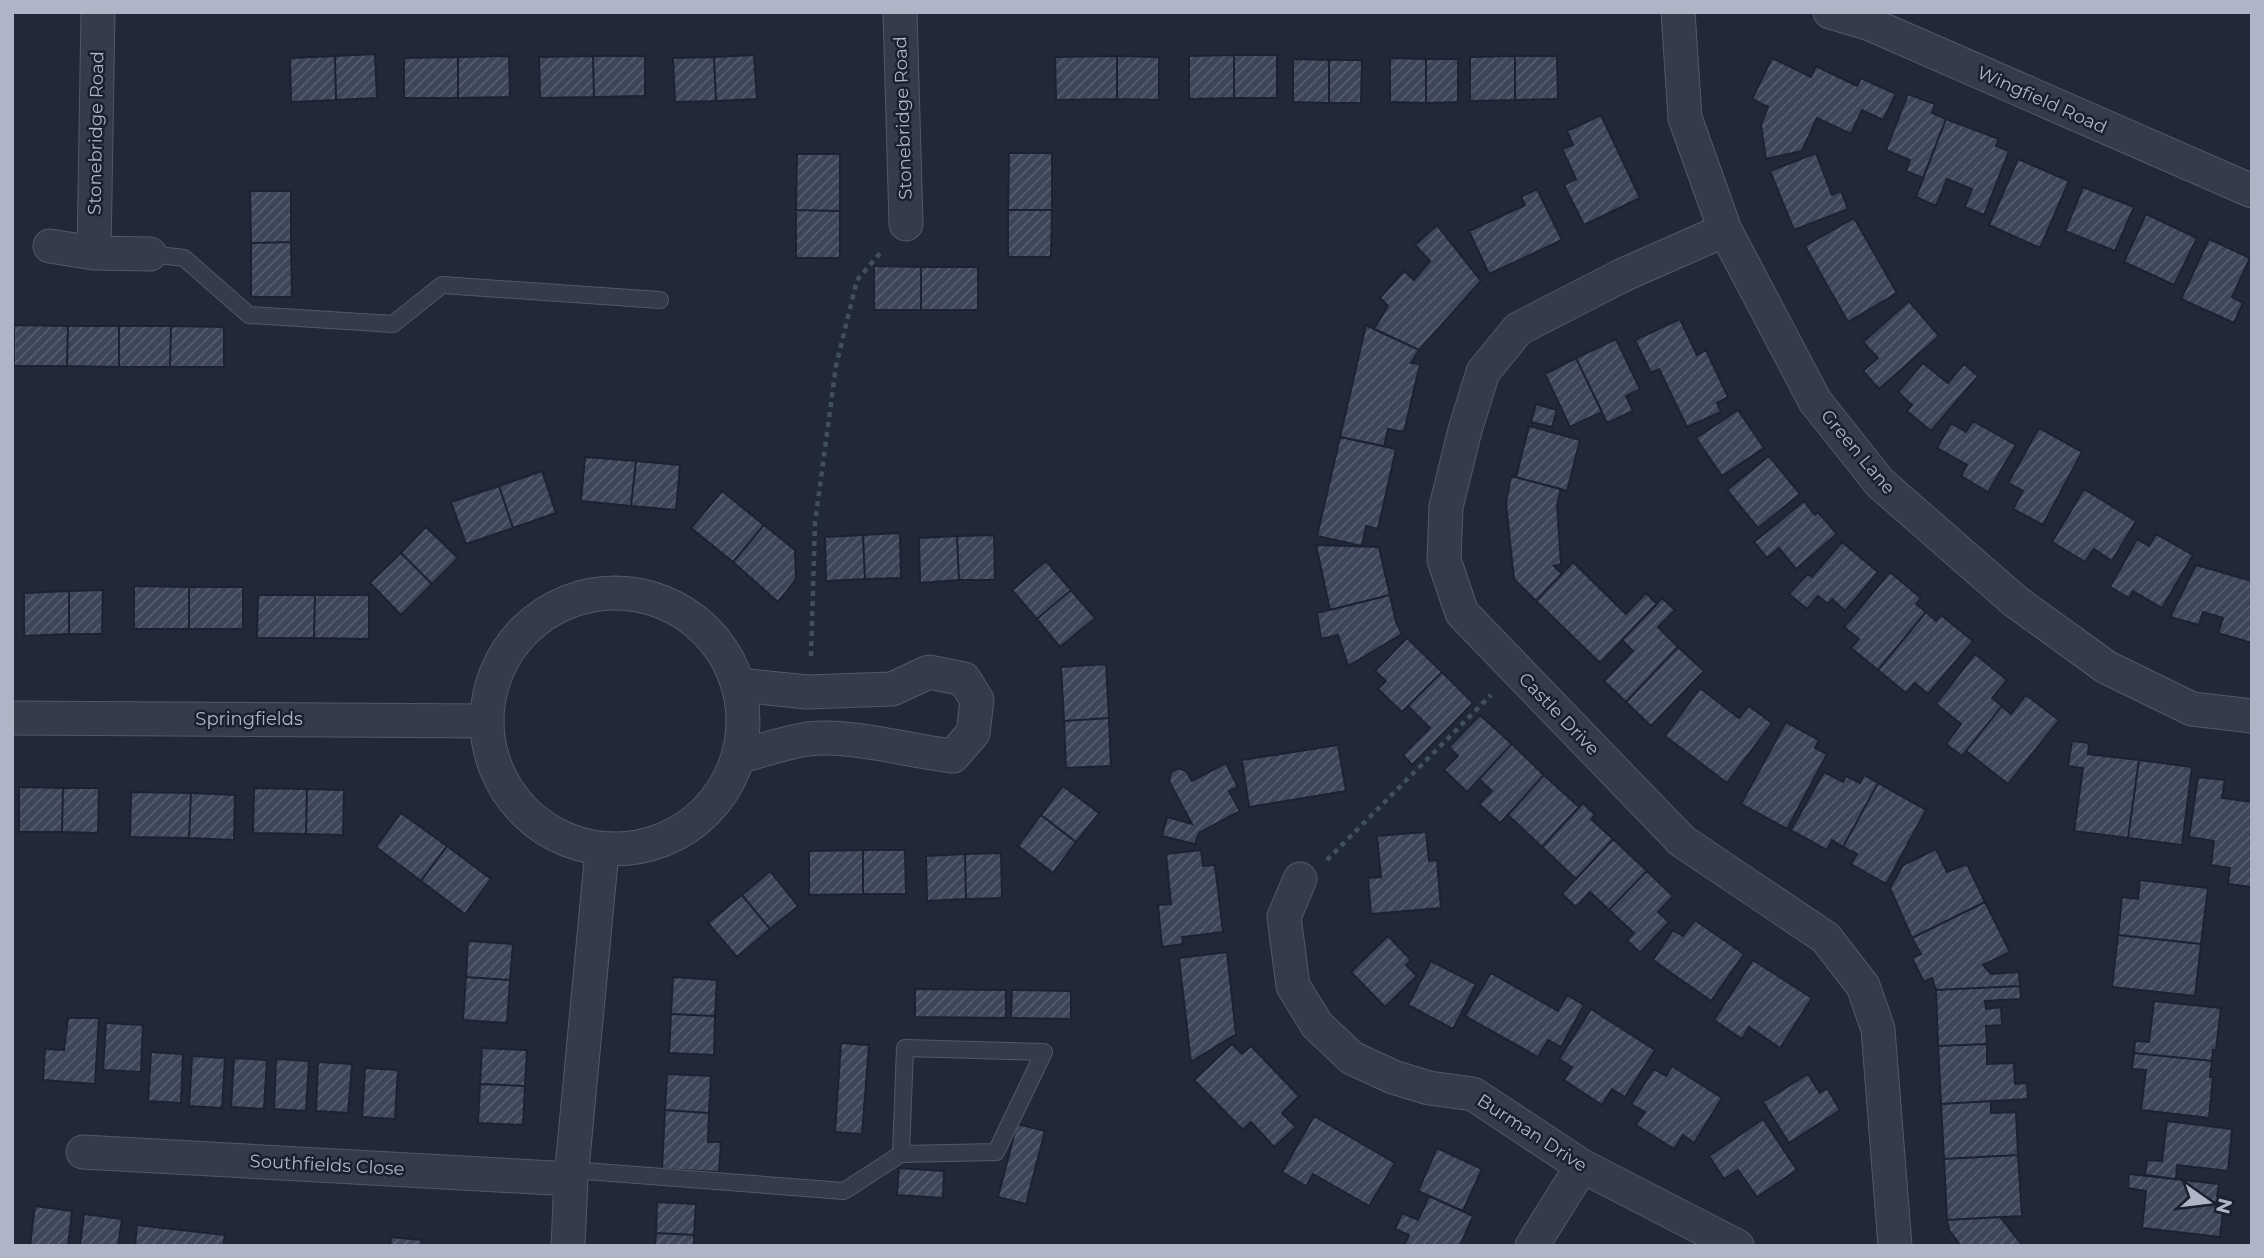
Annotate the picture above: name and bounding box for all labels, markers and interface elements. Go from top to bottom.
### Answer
street label: Stonebridge Road [889,36,917,200]
street label: Stonebridge Road [84,51,108,215]
street label: Wingfield Road [1974,62,2110,138]
street label: Green Lane [1816,405,1900,499]
street label: Castle Drive [1514,668,1604,760]
street label: Springfields [195,708,303,730]
street label: Burman Drive [1473,1089,1591,1177]
street label: Southfields Close [249,1150,405,1180]
north arrow [2173,1167,2243,1237]
text: N [2211,1196,2237,1216]

